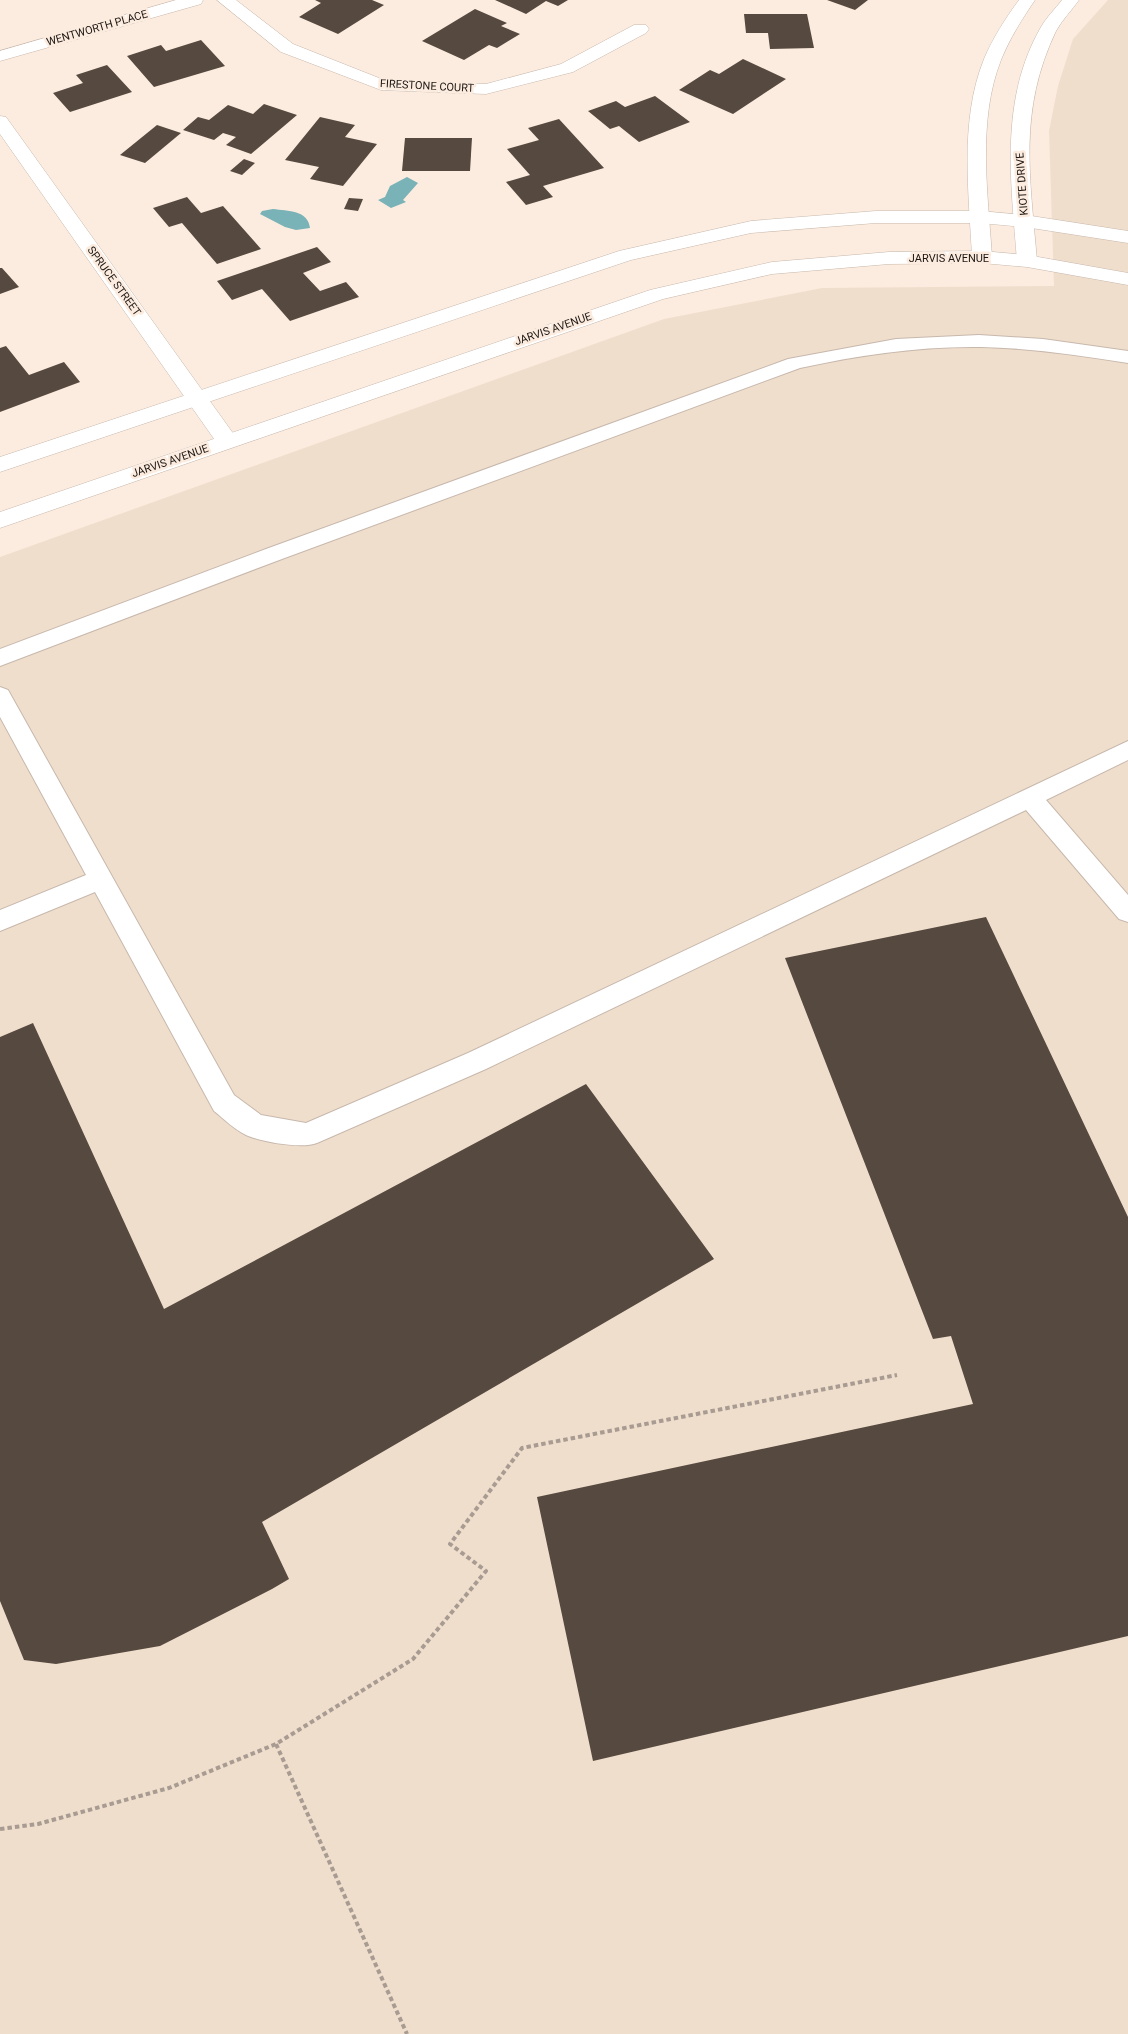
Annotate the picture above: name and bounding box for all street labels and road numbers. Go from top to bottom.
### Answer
street label: WENTWORTH PLACE [45,7,149,49]
street label: FIRESTONE COURT [380,77,475,95]
street label: KIOTE DRIVE [1013,152,1031,216]
street label: SPRUCE STREET [84,244,144,319]
street label: JARVIS AVENUE [909,252,989,265]
street label: JARVIS AVENUE [513,310,593,348]
street label: JARVIS AVENUE [130,442,210,480]

